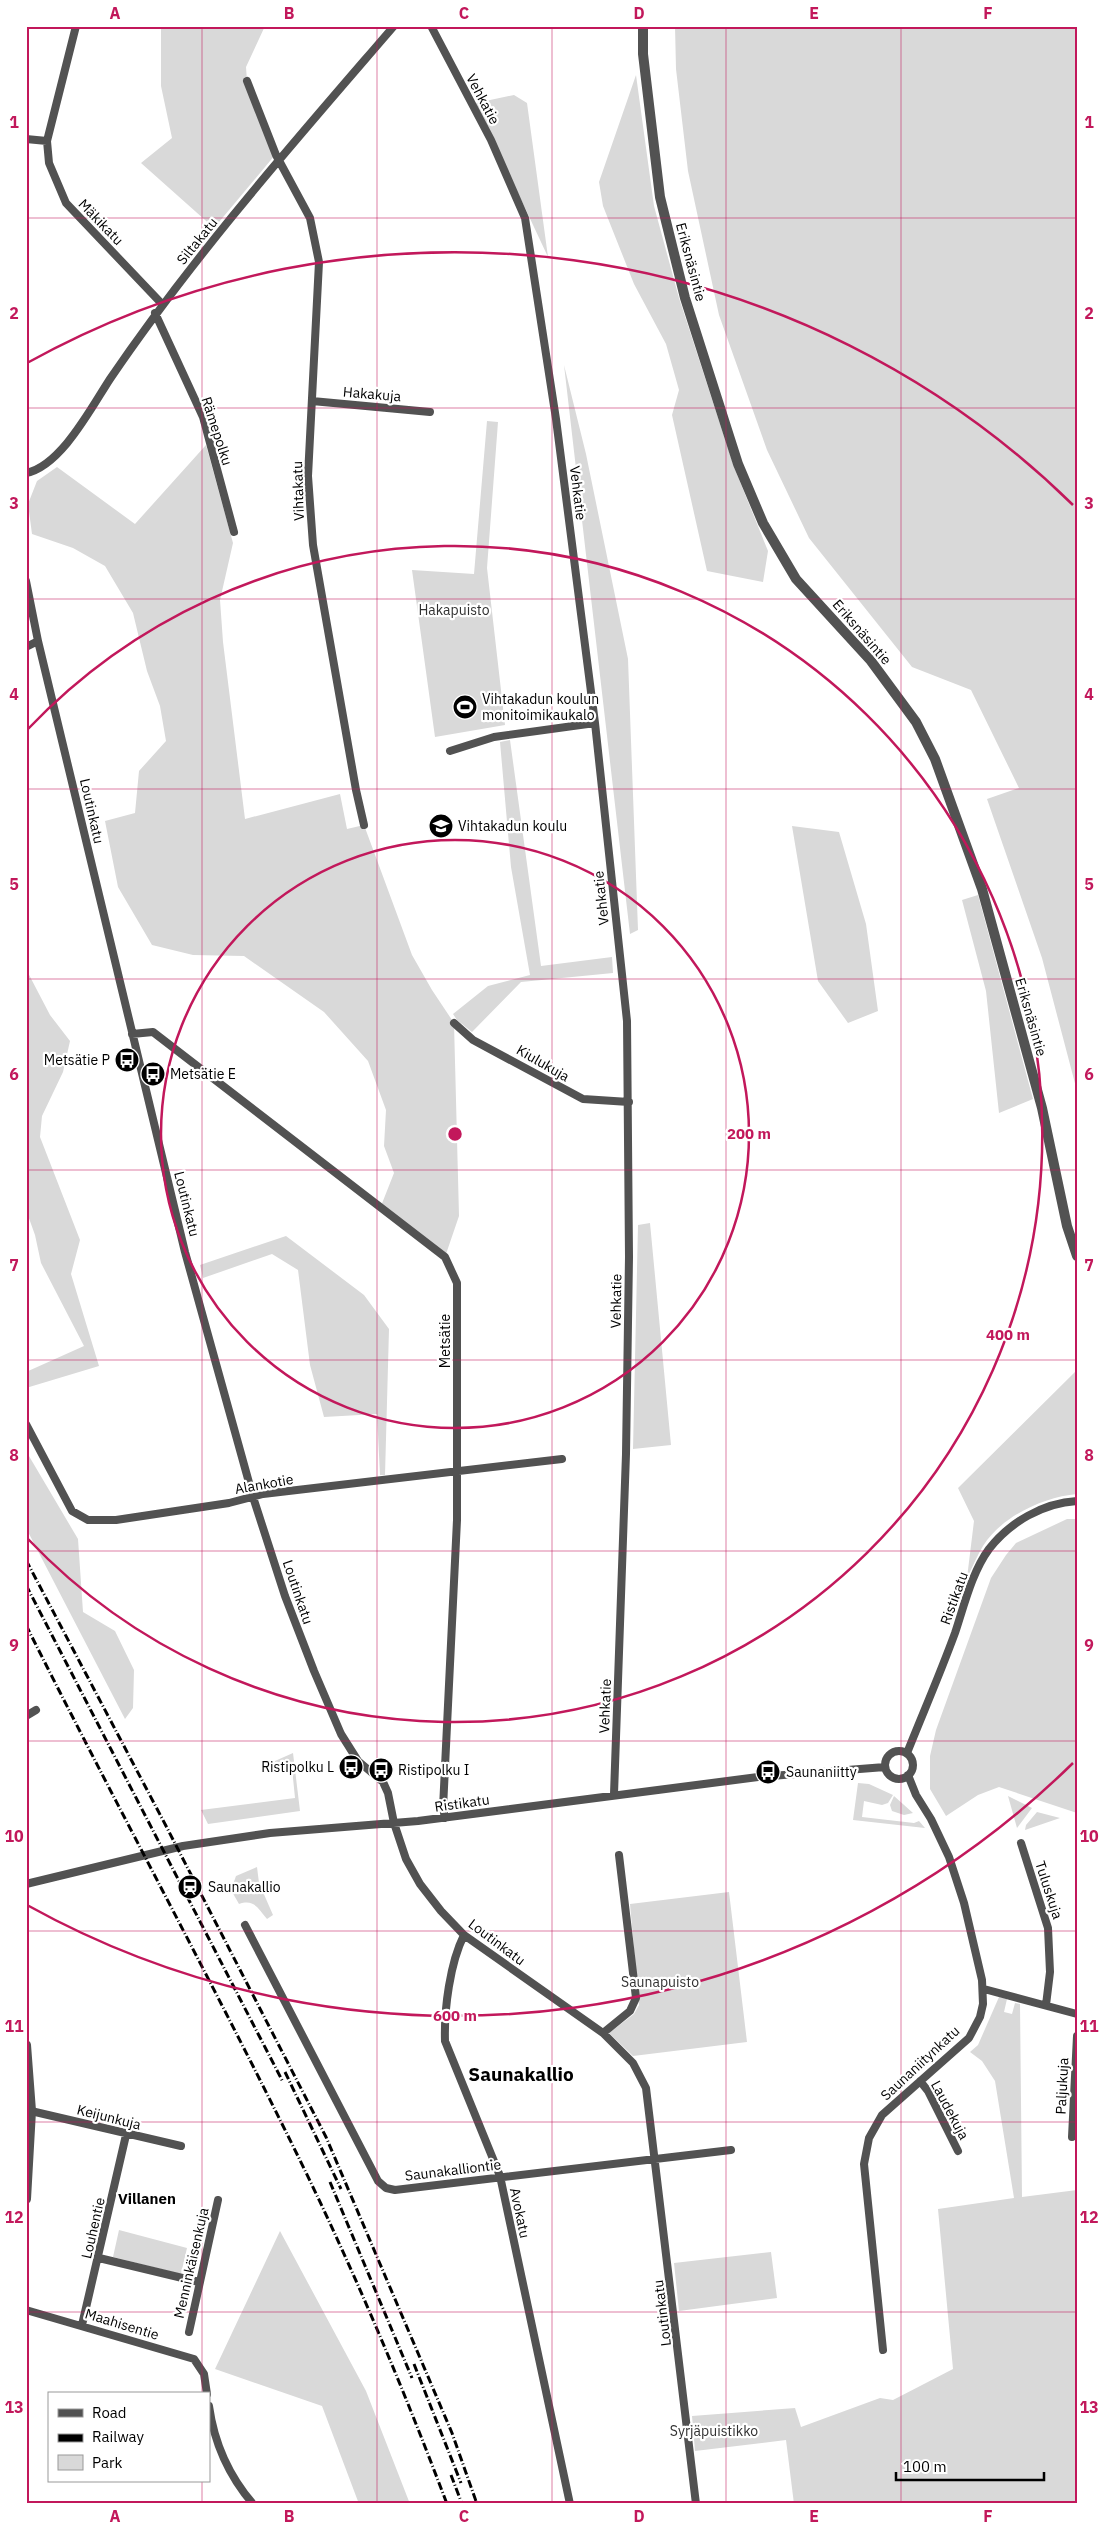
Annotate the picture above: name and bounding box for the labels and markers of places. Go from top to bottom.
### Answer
place label: Vihtakadun koulun monitoimikaukalo [482,690,599,724]
sports icon: Vihtakadun koulun monitoimikaukalo [452,694,478,720]
school or university icon: Vihtakadun koulu [428,813,454,839]
place label: Vihtakadun koulu [458,817,567,835]
bus stop icon: Metsätie P [114,1047,140,1073]
place label: Metsätie P [44,1051,110,1069]
bus stop icon: Metsätie E [140,1061,166,1087]
place label: Metsätie E [170,1065,236,1083]
centre of rings [446,1125,464,1143]
bus stop icon: Ristipolku L [338,1754,364,1780]
bus stop icon: Ristipolku I [368,1757,394,1783]
place label: Ristipolku L [261,1758,334,1776]
bus stop icon: Saunaniitty [755,1759,781,1785]
place label: Ristipolku I [398,1761,469,1779]
place label: Saunaniitty [786,1763,857,1781]
station icon: Saunakallio [177,1874,203,1900]
place label: Saunakallio [208,1878,281,1896]

